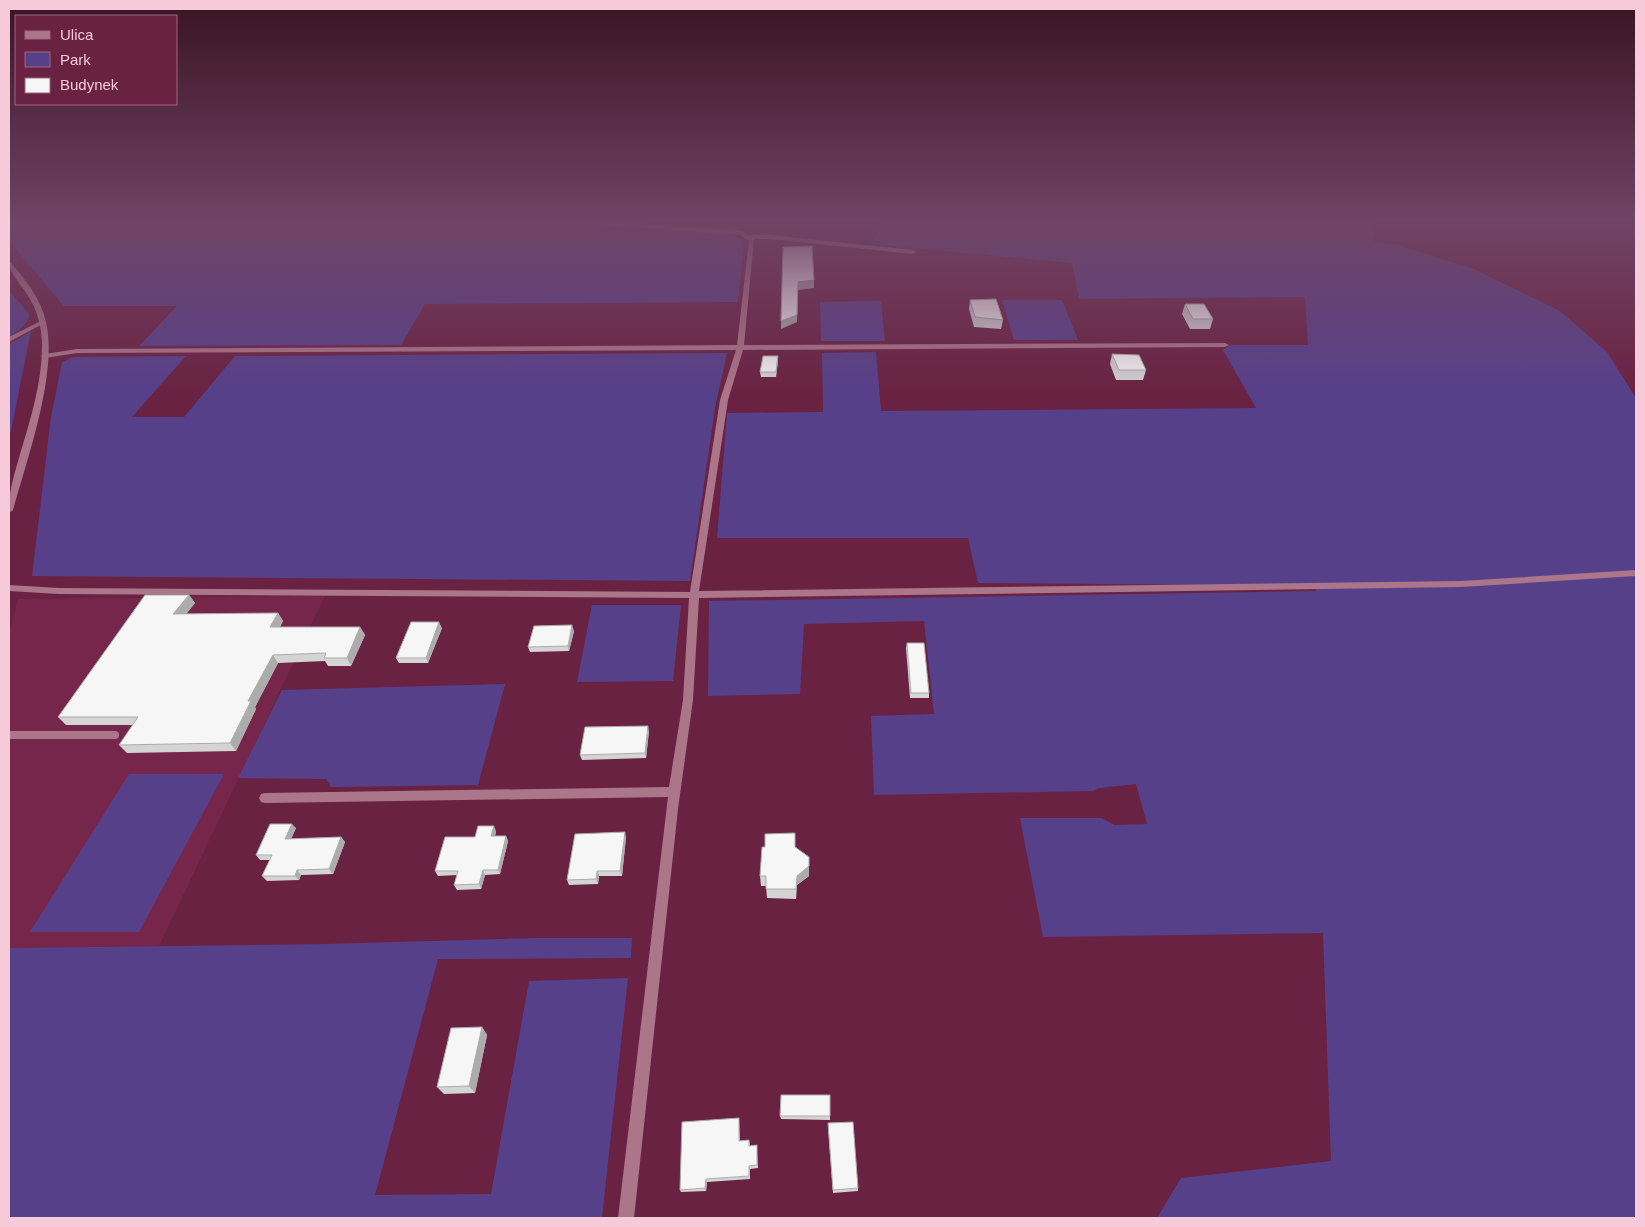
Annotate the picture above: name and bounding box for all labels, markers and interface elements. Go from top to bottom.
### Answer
legend [15,15,178,105]
text: Ulica [60,26,94,43]
text: Park [60,51,91,68]
text: Budynek [60,76,119,93]

